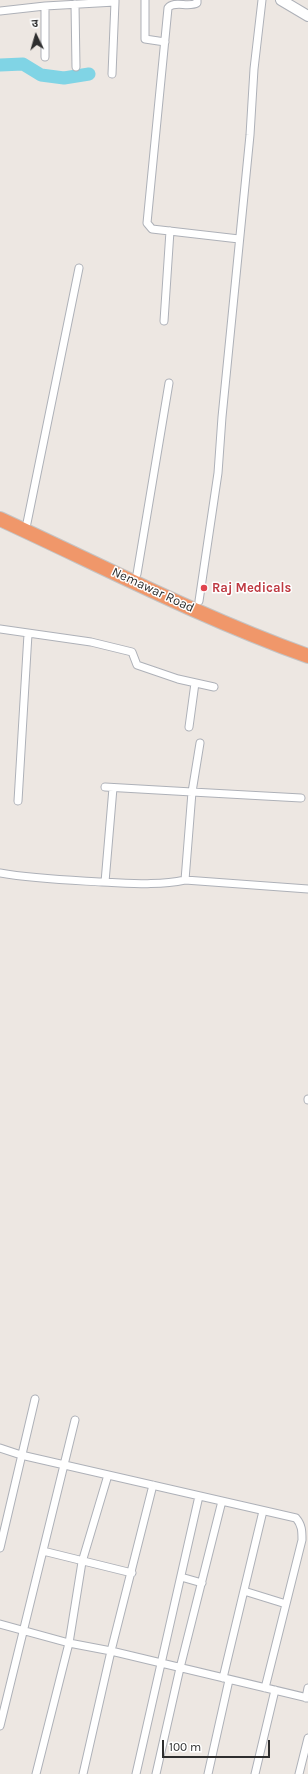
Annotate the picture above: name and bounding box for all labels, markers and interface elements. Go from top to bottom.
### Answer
north arrow [16,16,56,56]
text: उ [31,17,39,30]
street label: Nemawar Road [109,564,197,616]
place label: Raj Medicals [212,580,291,596]
marker: Raj Medicals [199,583,209,593]
scale bar [164,1732,272,1758]
text: 100 m [169,1740,201,1754]

